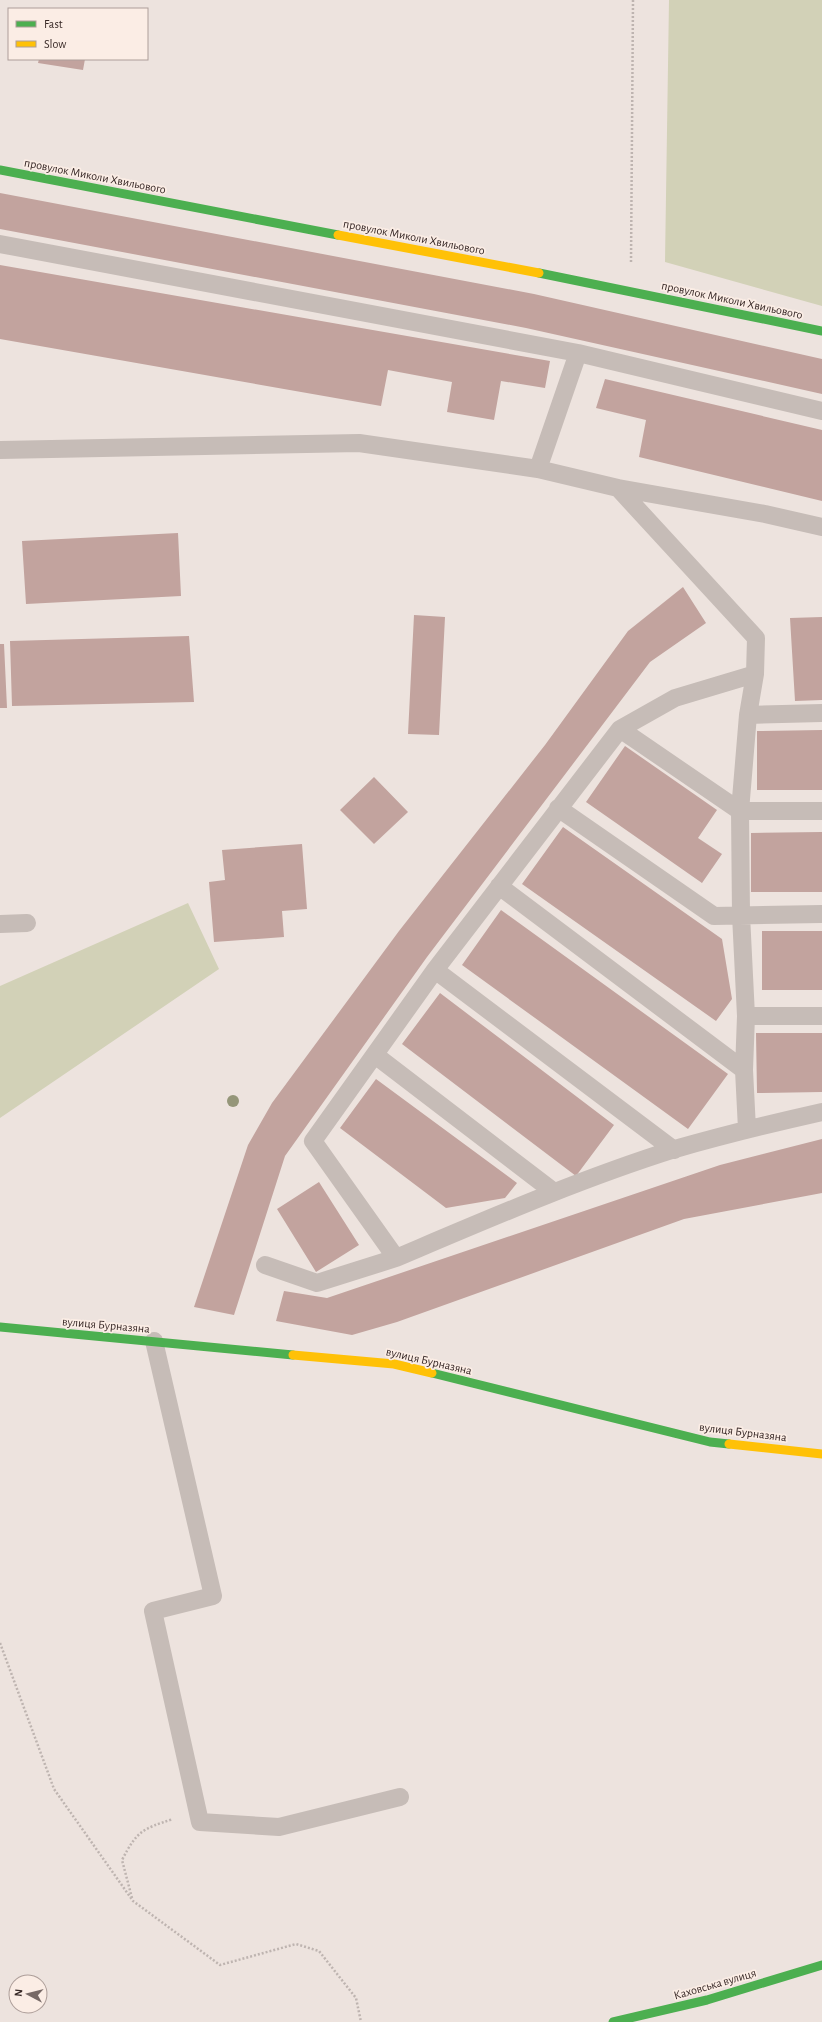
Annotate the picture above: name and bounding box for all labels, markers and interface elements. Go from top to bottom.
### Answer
legend [8,8,148,60]
text: Fast [44,18,63,30]
text: Slow [44,38,66,50]
street label: провулок Миколи Хвильового [23,156,167,197]
street label: провулок Миколи Хвильового [342,217,486,258]
street label: провулок Миколи Хвильового [660,279,804,322]
street label: вулиця Бурназяна [62,1315,151,1336]
street label: вулиця Бурназяна [385,1345,474,1378]
street label: вулиця Бурназяна [698,1421,788,1444]
street label: Каховська вулиця [672,1966,758,2002]
north arrow [8,1974,48,2014]
text: N [13,1988,24,1997]

